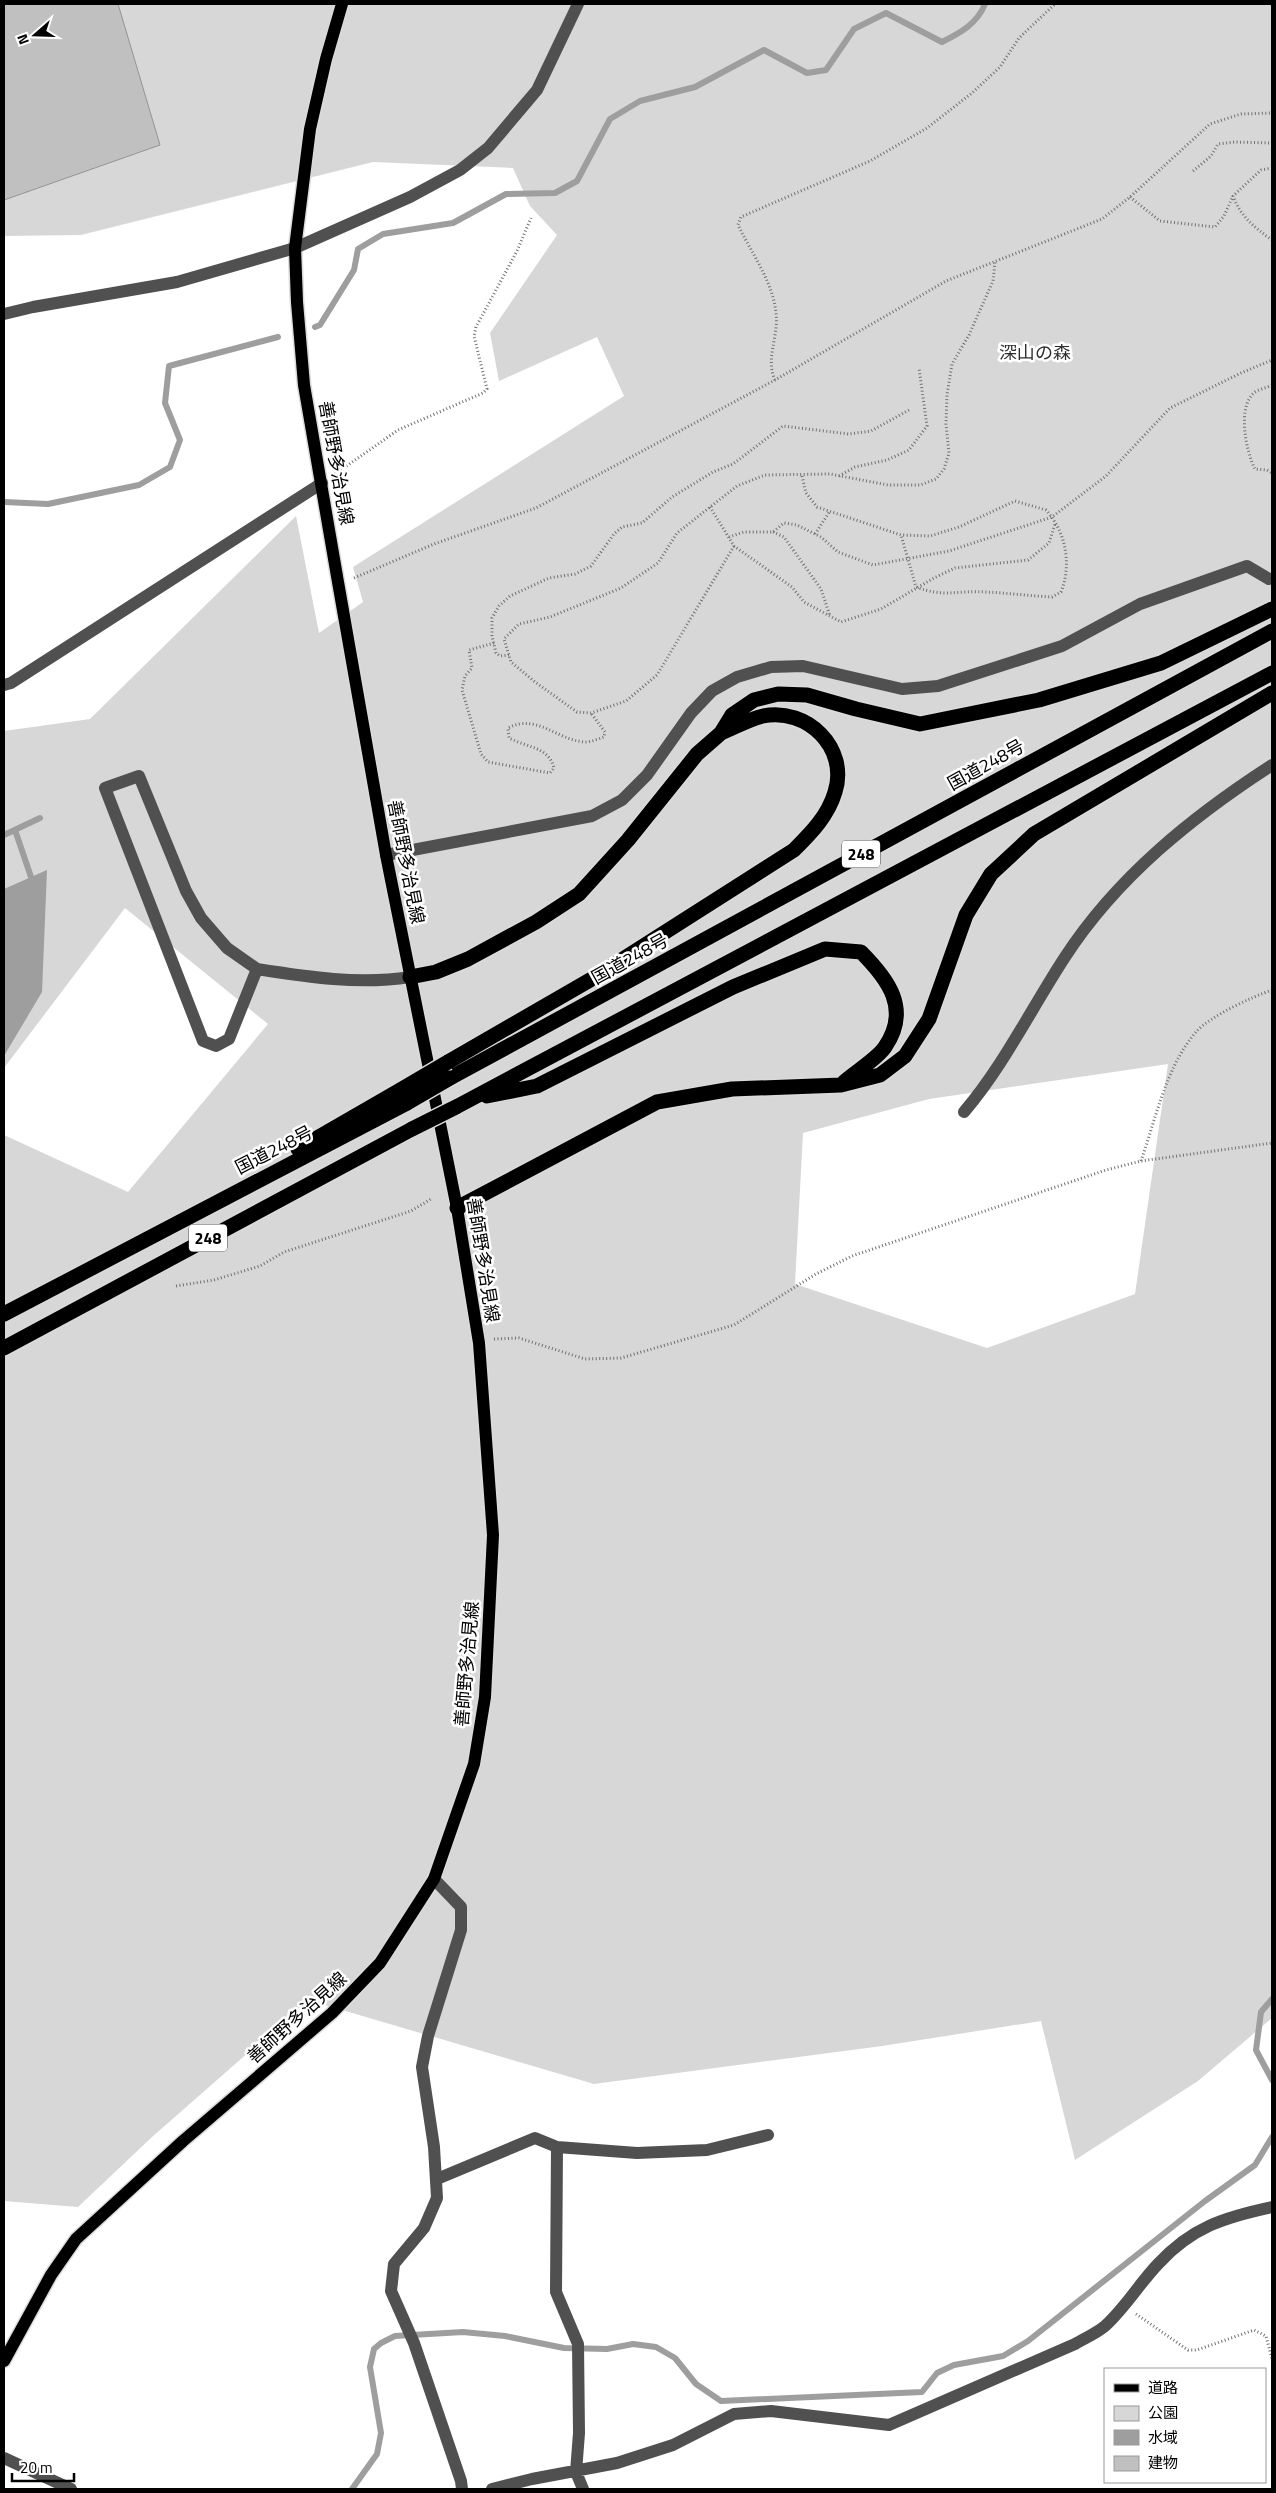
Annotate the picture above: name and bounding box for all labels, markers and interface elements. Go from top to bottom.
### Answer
north arrow [10,10,60,60]
text: N [11,31,34,48]
park label: 深山の森 [999,339,1071,366]
street label: 善師野多治見線 [312,399,361,527]
street label: 国道248号 [942,732,1029,797]
street label: 善師野多治見線 [381,797,432,926]
road number: 248 [842,841,880,868]
street label: 国道248号 [586,926,673,991]
street label: 国道248号 [230,1118,317,1181]
street label: 善師野多治見線 [460,1196,507,1324]
road number: 248 [189,1224,227,1252]
street label: 善師野多治見線 [448,1600,485,1728]
street label: 善師野多治見線 [241,1965,353,2070]
legend [1104,2368,1266,2483]
text: 道路 [1148,2376,1178,2399]
text: 公園 [1148,2401,1178,2424]
text: 水域 [1148,2426,1178,2449]
scale bar [12,2450,75,2482]
text: 建物 [1148,2451,1178,2474]
text: 20 m [20,2456,53,2479]

